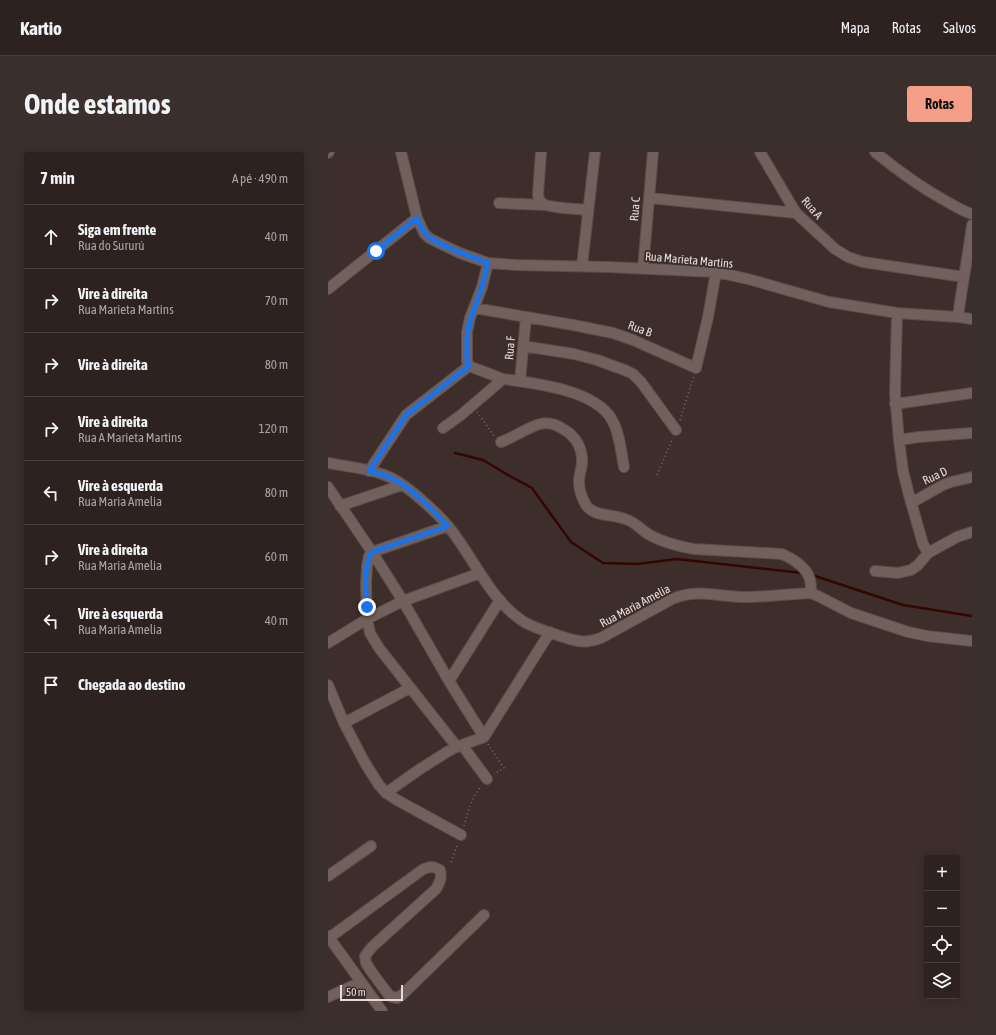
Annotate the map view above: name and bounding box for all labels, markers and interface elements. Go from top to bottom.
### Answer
text: Kartio [20,17,62,39]
text: Mapa [841,20,870,36]
text: Rotas [892,20,921,36]
text: Salvos [943,20,976,36]
button: Rotas [907,86,972,122]
text: Onde estamos [24,88,171,120]
text: 7 min [40,168,75,188]
text: A pé · 490 m [232,171,288,186]
street label: Rua A [799,194,826,222]
street label: Rua C [627,196,643,222]
text: Siga em frente [78,221,156,238]
icon: ahead [40,226,62,248]
text: 40 m [265,229,288,244]
text: Rua do Sururú [78,238,145,253]
route start [367,242,385,260]
street label: Rua Marieta Martins [644,249,734,271]
text: Vire à direita [78,285,148,302]
icon: right [40,290,62,312]
text: 70 m [265,293,288,308]
text: Rua Marieta Martins [78,302,174,317]
street label: Rua B [626,318,654,340]
street label: Rua F [502,335,518,360]
icon: right [40,354,62,376]
text: Vire à direita [78,356,148,373]
text: 80 m [265,357,288,372]
text: Vire à direita [78,413,148,430]
icon: right [40,418,62,440]
text: 120 m [259,421,288,436]
text: Rua A Marieta Martins [78,430,182,445]
street label: Rua D [920,464,950,488]
text: Vire à esquerda [78,477,163,494]
icon: left [40,482,62,504]
text: 80 m [265,485,288,500]
text: Rua Maria Amelia [78,494,162,509]
text: Vire à direita [78,541,148,558]
icon: right [40,546,62,568]
text: 60 m [265,549,288,564]
text: Rua Maria Amelia [78,558,162,573]
street label: Rua Maria Amelia [597,582,673,630]
route end [358,598,376,616]
text: Vire à esquerda [78,605,163,622]
icon: left [40,610,62,632]
text: 40 m [265,613,288,628]
text: Rua Maria Amelia [78,622,162,637]
icon: arrive [40,674,62,696]
text: Chegada ao destino [78,676,186,693]
map controls [924,855,960,999]
button: + [924,855,960,891]
button: − [924,891,960,927]
button: locate [924,927,960,963]
button: layers [924,963,960,999]
scale bar [340,983,403,1002]
text: 50 m [346,986,366,998]

